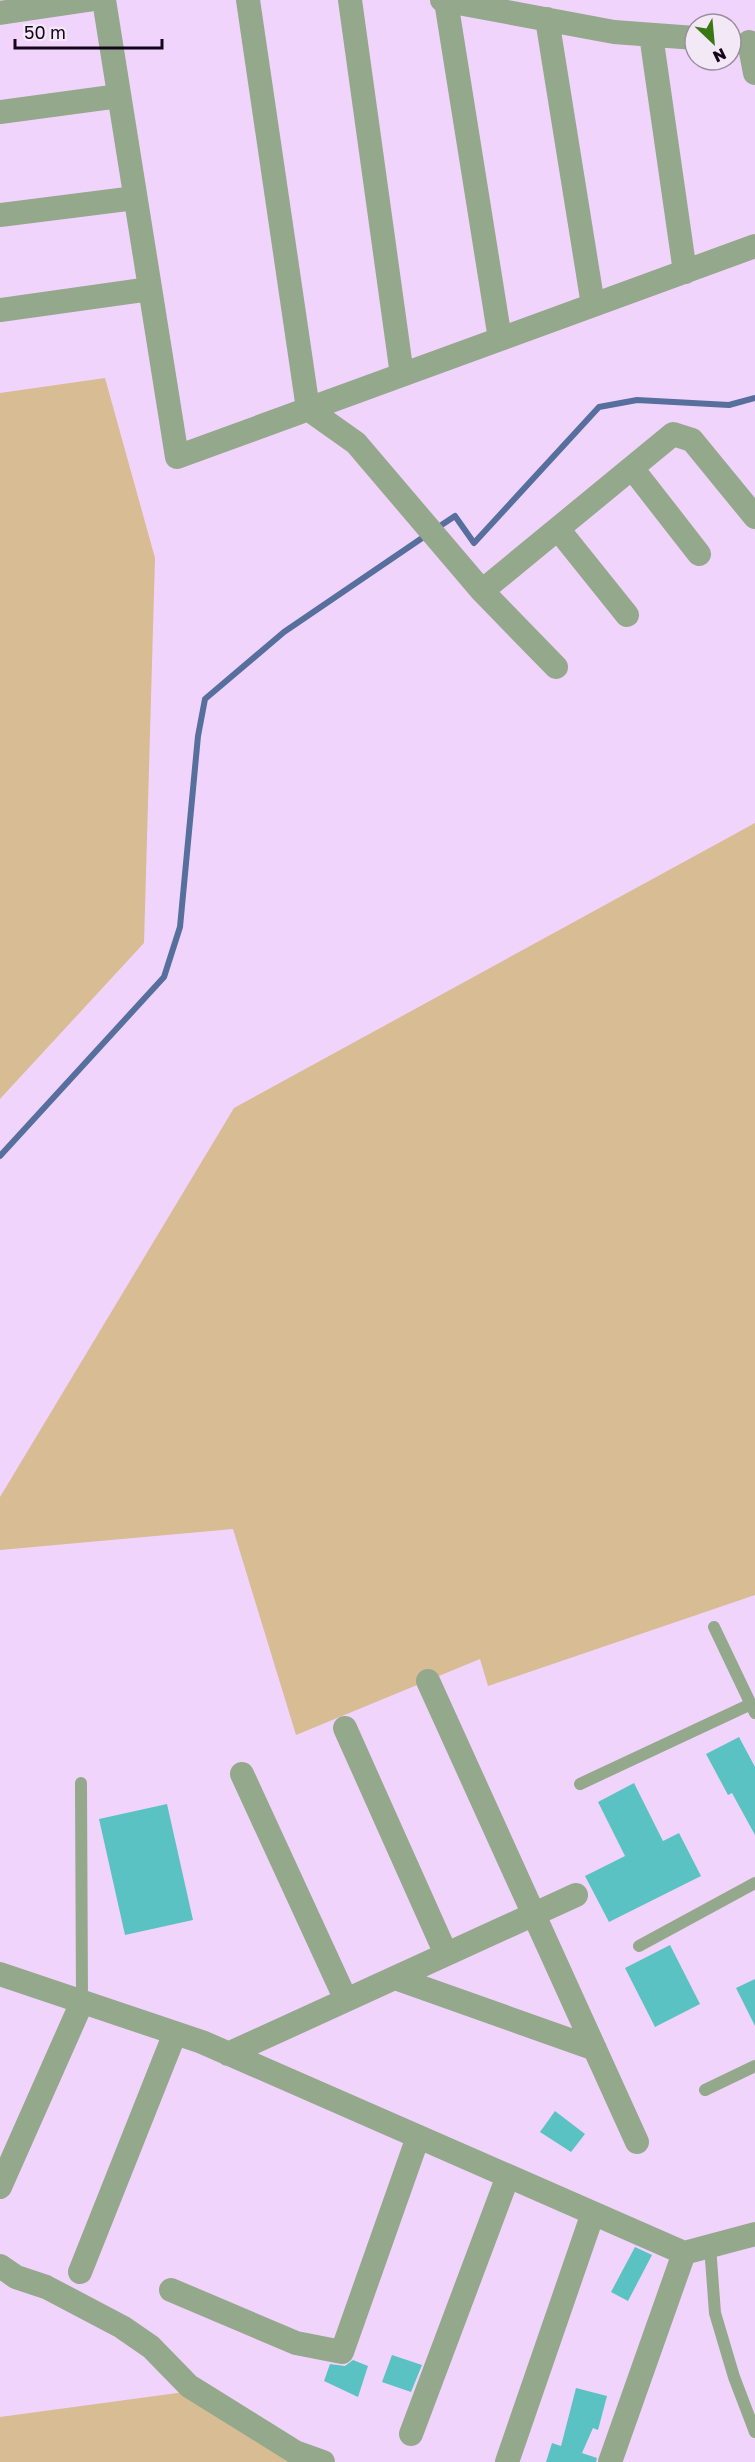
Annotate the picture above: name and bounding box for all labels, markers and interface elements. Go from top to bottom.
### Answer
scale bar [15,12,162,50]
north arrow [683,12,743,72]
text: 50 m [24,21,66,43]
text: N [710,44,729,67]

